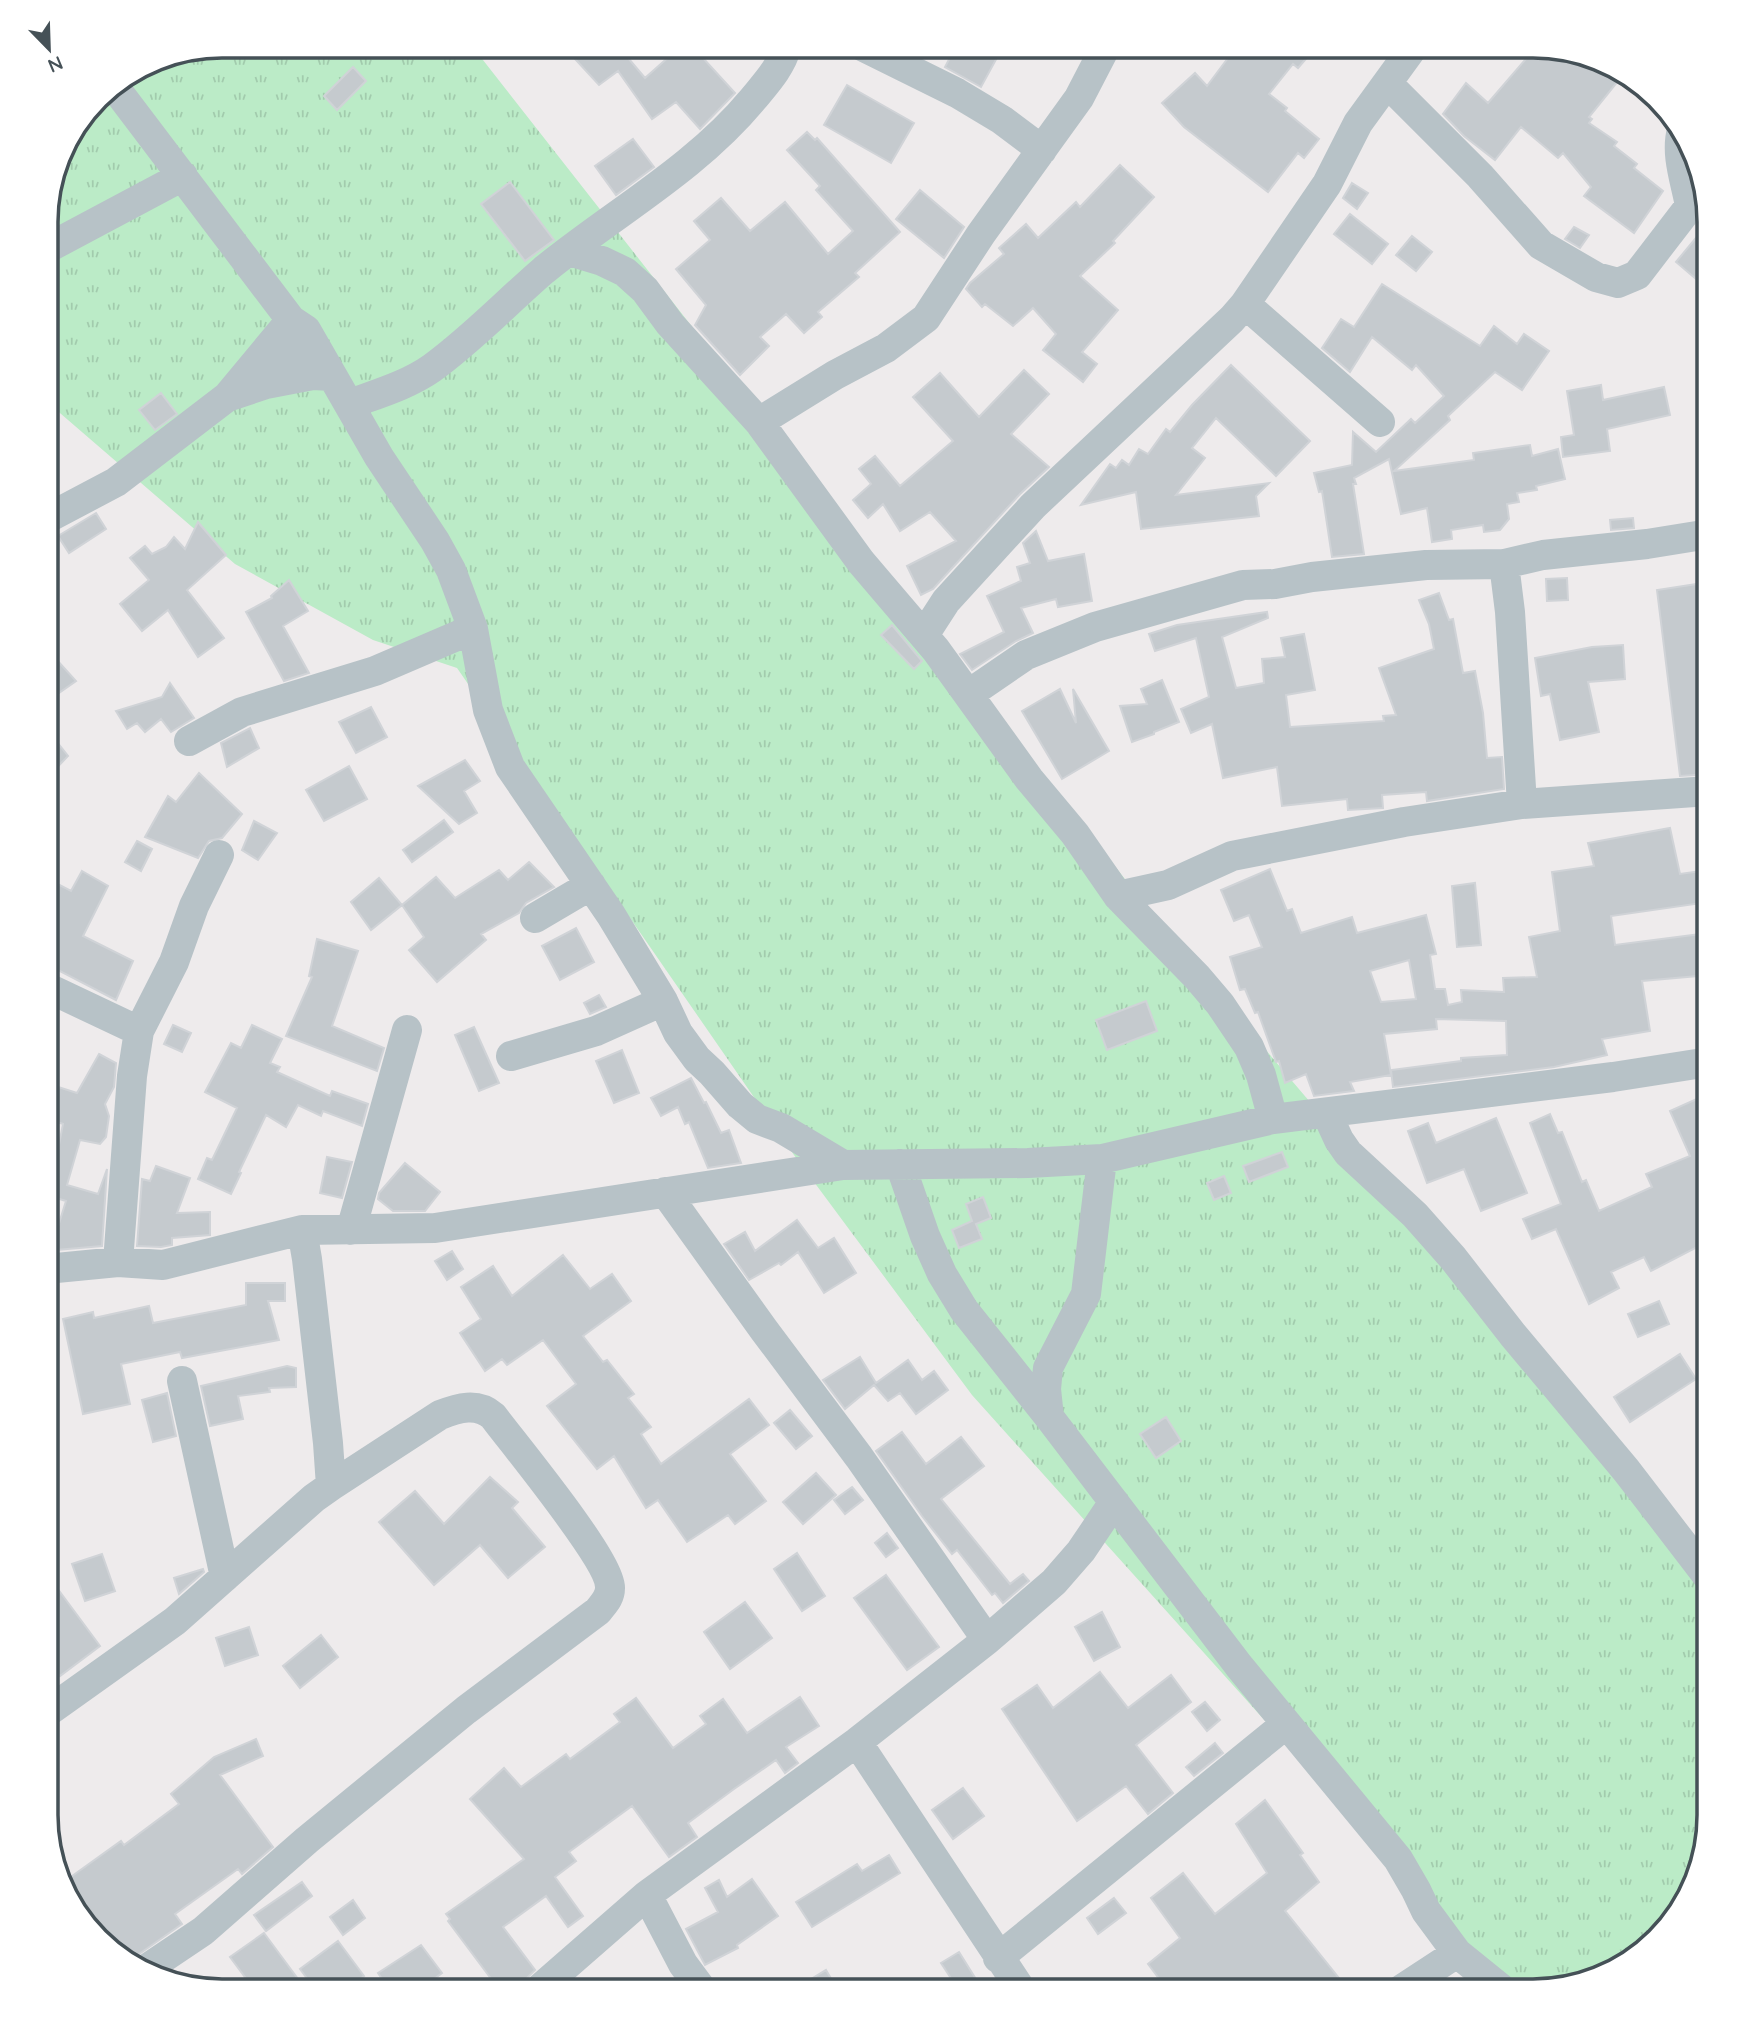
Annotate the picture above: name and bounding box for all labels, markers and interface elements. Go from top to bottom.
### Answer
north arrow [14,14,84,84]
text: N [45,51,67,78]

